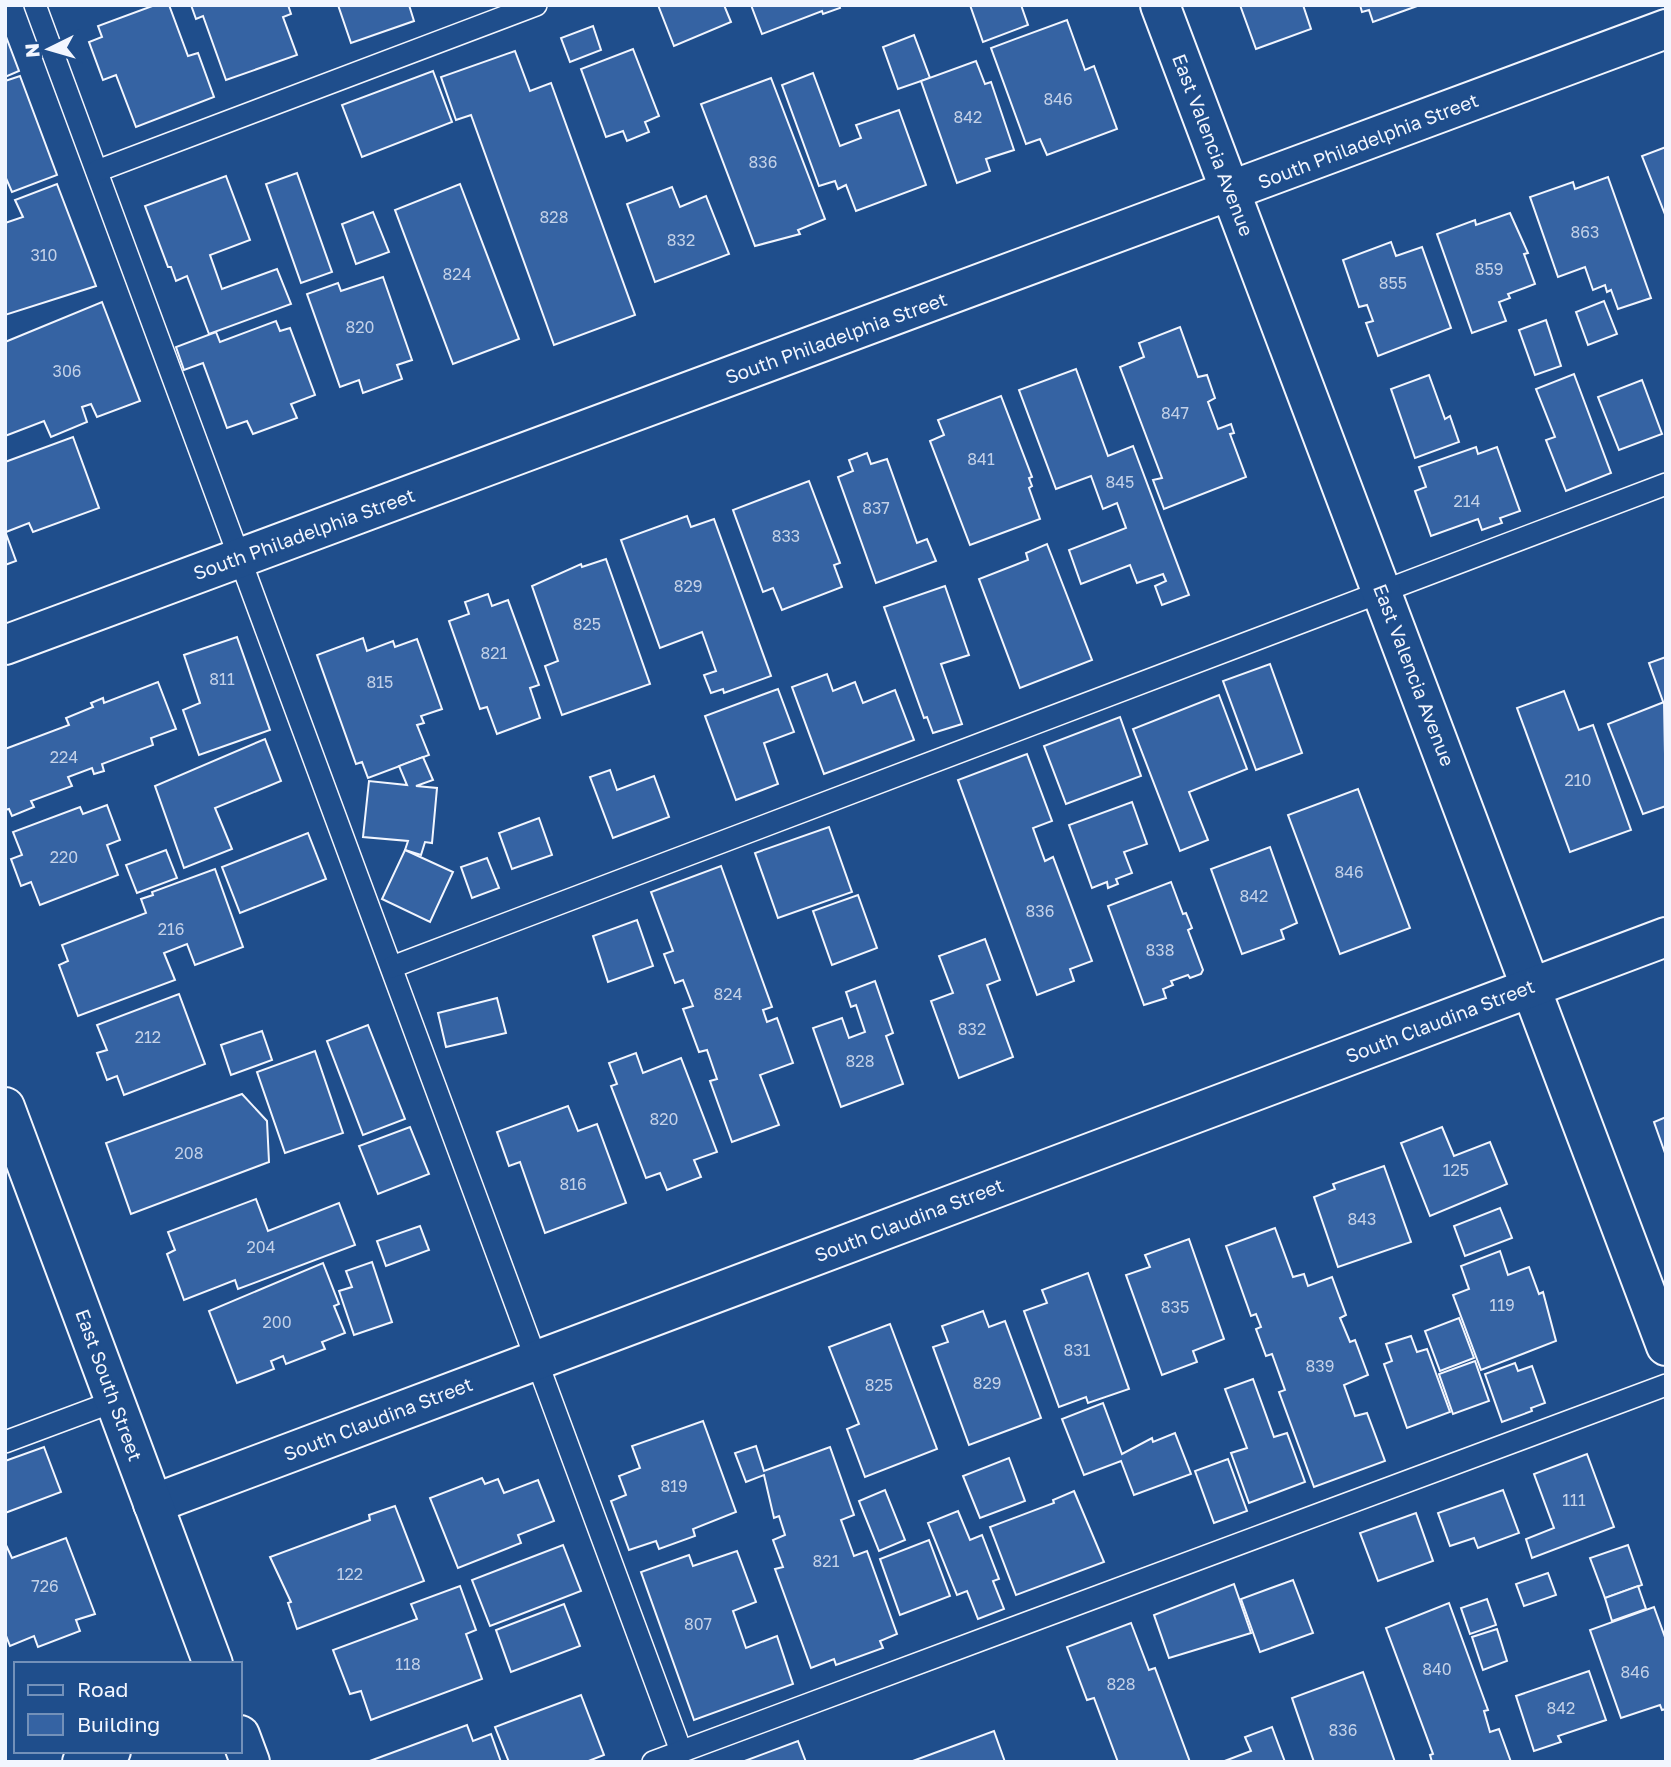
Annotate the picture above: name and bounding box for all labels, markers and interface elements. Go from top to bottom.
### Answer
north arrow [14,14,84,84]
text: N [19,42,44,59]
street label: East Valencia Avenue [1168,50,1259,239]
street label: South Philadelphia Street [1254,88,1481,193]
house number: 846 [1043,89,1073,109]
house number: 842 [954,107,982,127]
house number: 836 [749,152,777,172]
house number: 828 [540,207,568,227]
house number: 863 [1571,222,1599,242]
house number: 832 [667,230,695,250]
house number: 310 [30,245,58,265]
house number: 859 [1475,259,1503,279]
house number: 824 [443,264,471,284]
house number: 855 [1379,273,1407,293]
street label: South Philadelphia Street [722,287,950,388]
house number: 820 [346,317,374,337]
house number: 306 [53,361,81,381]
house number: 847 [1161,403,1189,423]
house number: 841 [967,449,995,469]
house number: 845 [1106,472,1134,492]
street label: South Philadelphia Street [190,483,418,584]
house number: 214 [1454,491,1480,511]
house number: 837 [862,498,890,518]
house number: 833 [772,526,800,546]
house number: 829 [674,576,702,596]
street label: East Valencia Avenue [1369,580,1460,769]
house number: 825 [573,614,601,634]
house number: 821 [481,643,508,663]
house number: 811 [209,669,235,689]
house number: 815 [367,672,393,692]
house number: 224 [50,747,78,767]
house number: 210 [1565,770,1591,790]
house number: 220 [50,847,78,867]
house number: 846 [1334,862,1364,882]
house number: 842 [1240,886,1268,906]
house number: 836 [1026,901,1054,921]
house number: 216 [158,919,184,939]
house number: 838 [1146,940,1174,960]
street label: South Claudina Street [1342,974,1538,1067]
house number: 824 [714,984,742,1004]
house number: 832 [958,1019,986,1039]
house number: 212 [135,1027,161,1047]
house number: 828 [846,1051,874,1071]
house number: 820 [650,1109,678,1129]
house number: 208 [175,1143,203,1163]
house number: 125 [1443,1160,1469,1180]
street label: South Claudina Street [811,1173,1007,1266]
house number: 816 [559,1174,587,1194]
house number: 843 [1348,1209,1376,1229]
house number: 204 [247,1237,275,1257]
house number: 119 [1489,1295,1515,1315]
house number: 835 [1161,1297,1189,1317]
street label: East South Street [71,1306,148,1464]
house number: 200 [262,1312,292,1332]
house number: 831 [1064,1340,1091,1360]
house number: 839 [1306,1356,1334,1376]
street label: South Claudina Street [280,1372,476,1465]
house number: 829 [973,1373,1001,1393]
house number: 825 [865,1375,893,1395]
house number: 819 [660,1476,688,1496]
house number: 111 [1562,1490,1586,1510]
house number: 821 [813,1551,840,1571]
house number: 122 [337,1564,363,1584]
house number: 726 [31,1576,59,1596]
house number: 807 [684,1614,712,1634]
house number: 118 [395,1654,421,1674]
house number: 840 [1422,1659,1452,1679]
legend [14,1662,242,1753]
house number: 846 [1620,1662,1650,1682]
house number: 828 [1107,1674,1135,1694]
text: Road [77,1676,128,1702]
house number: 842 [1547,1698,1575,1718]
text: Building [77,1711,160,1737]
house number: 836 [1329,1720,1357,1740]

